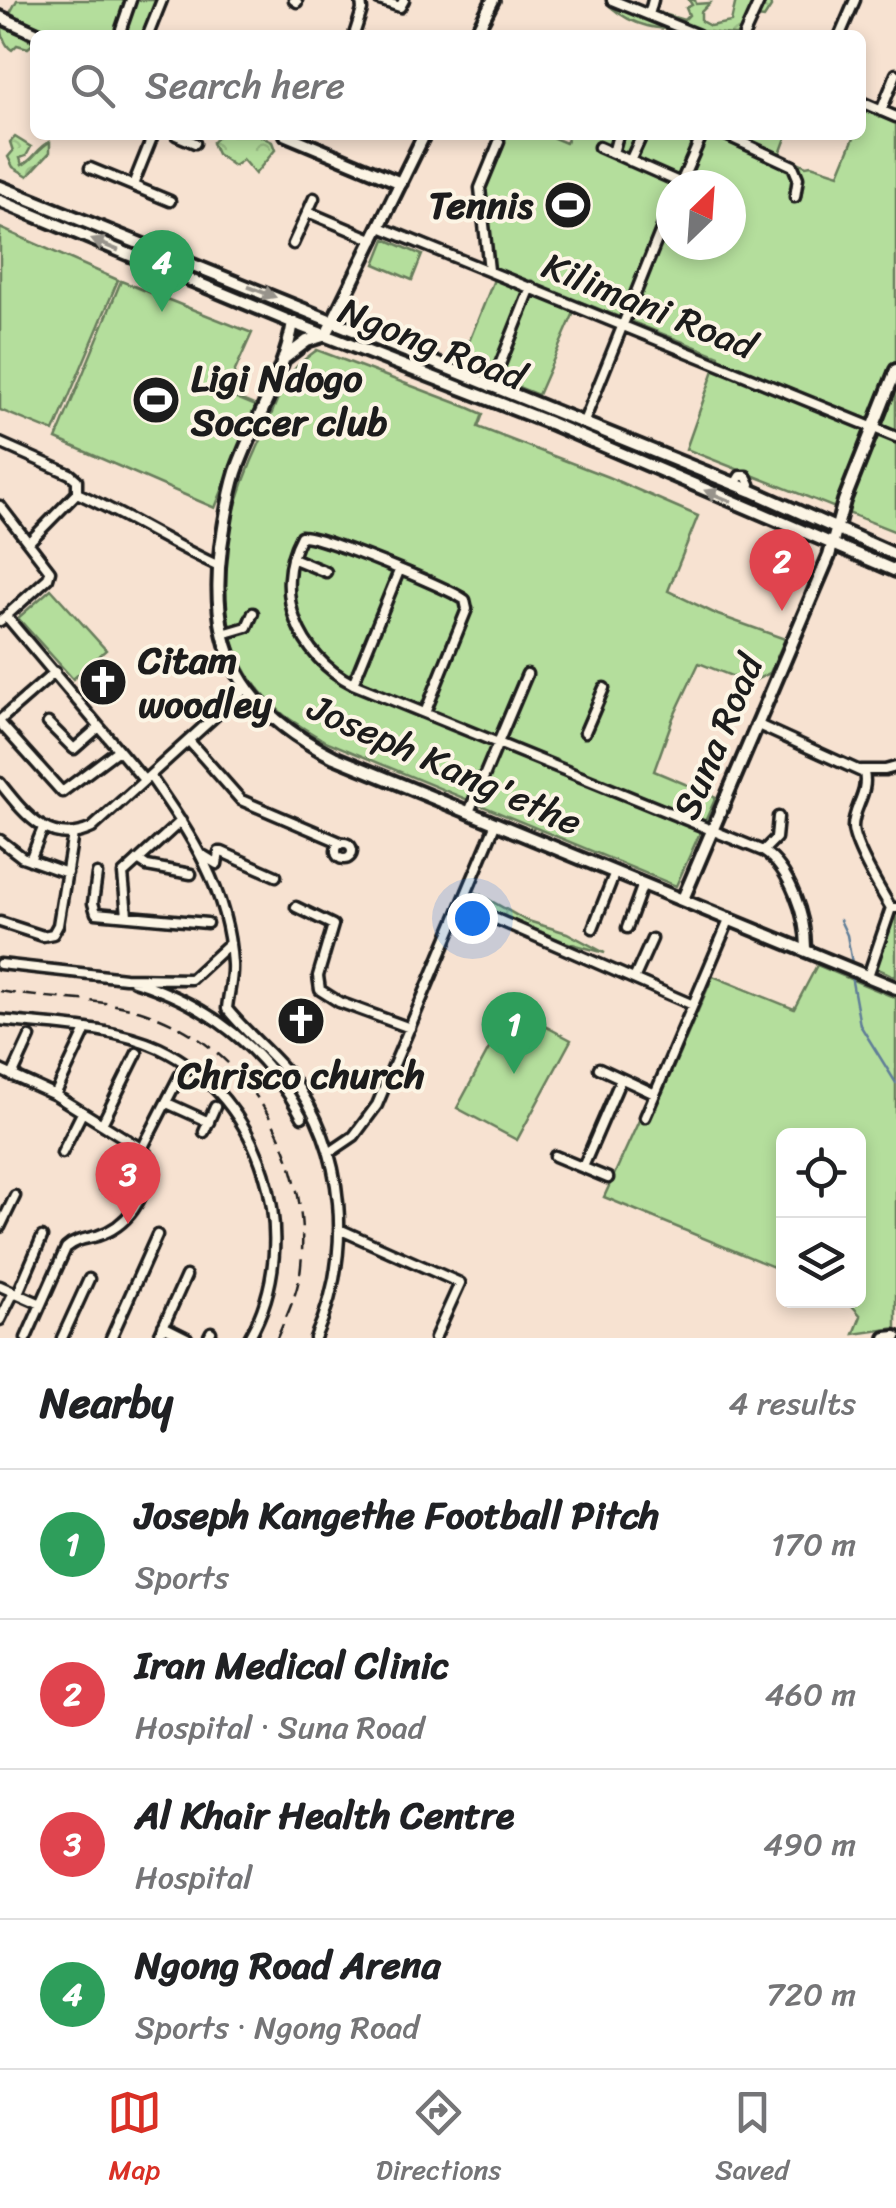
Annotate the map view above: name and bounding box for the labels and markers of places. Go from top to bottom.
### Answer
place label: Tennis [429,172,534,239]
sports icon: Tennis [542,179,594,231]
pin: 4 [130,230,194,312]
place label: Ligi Ndogo Soccer club [190,345,388,456]
sports icon: Ligi Ndogo Soccer club [130,374,182,426]
pin: 2 [750,528,814,611]
place label: Citam woodley [137,627,273,738]
church icon: Citam woodley [77,656,129,708]
pin: 1 [482,992,546,1074]
church icon: Chrisco church [275,995,327,1047]
place label: Chrisco church [176,1042,425,1109]
pin: 3 [96,1142,160,1224]

